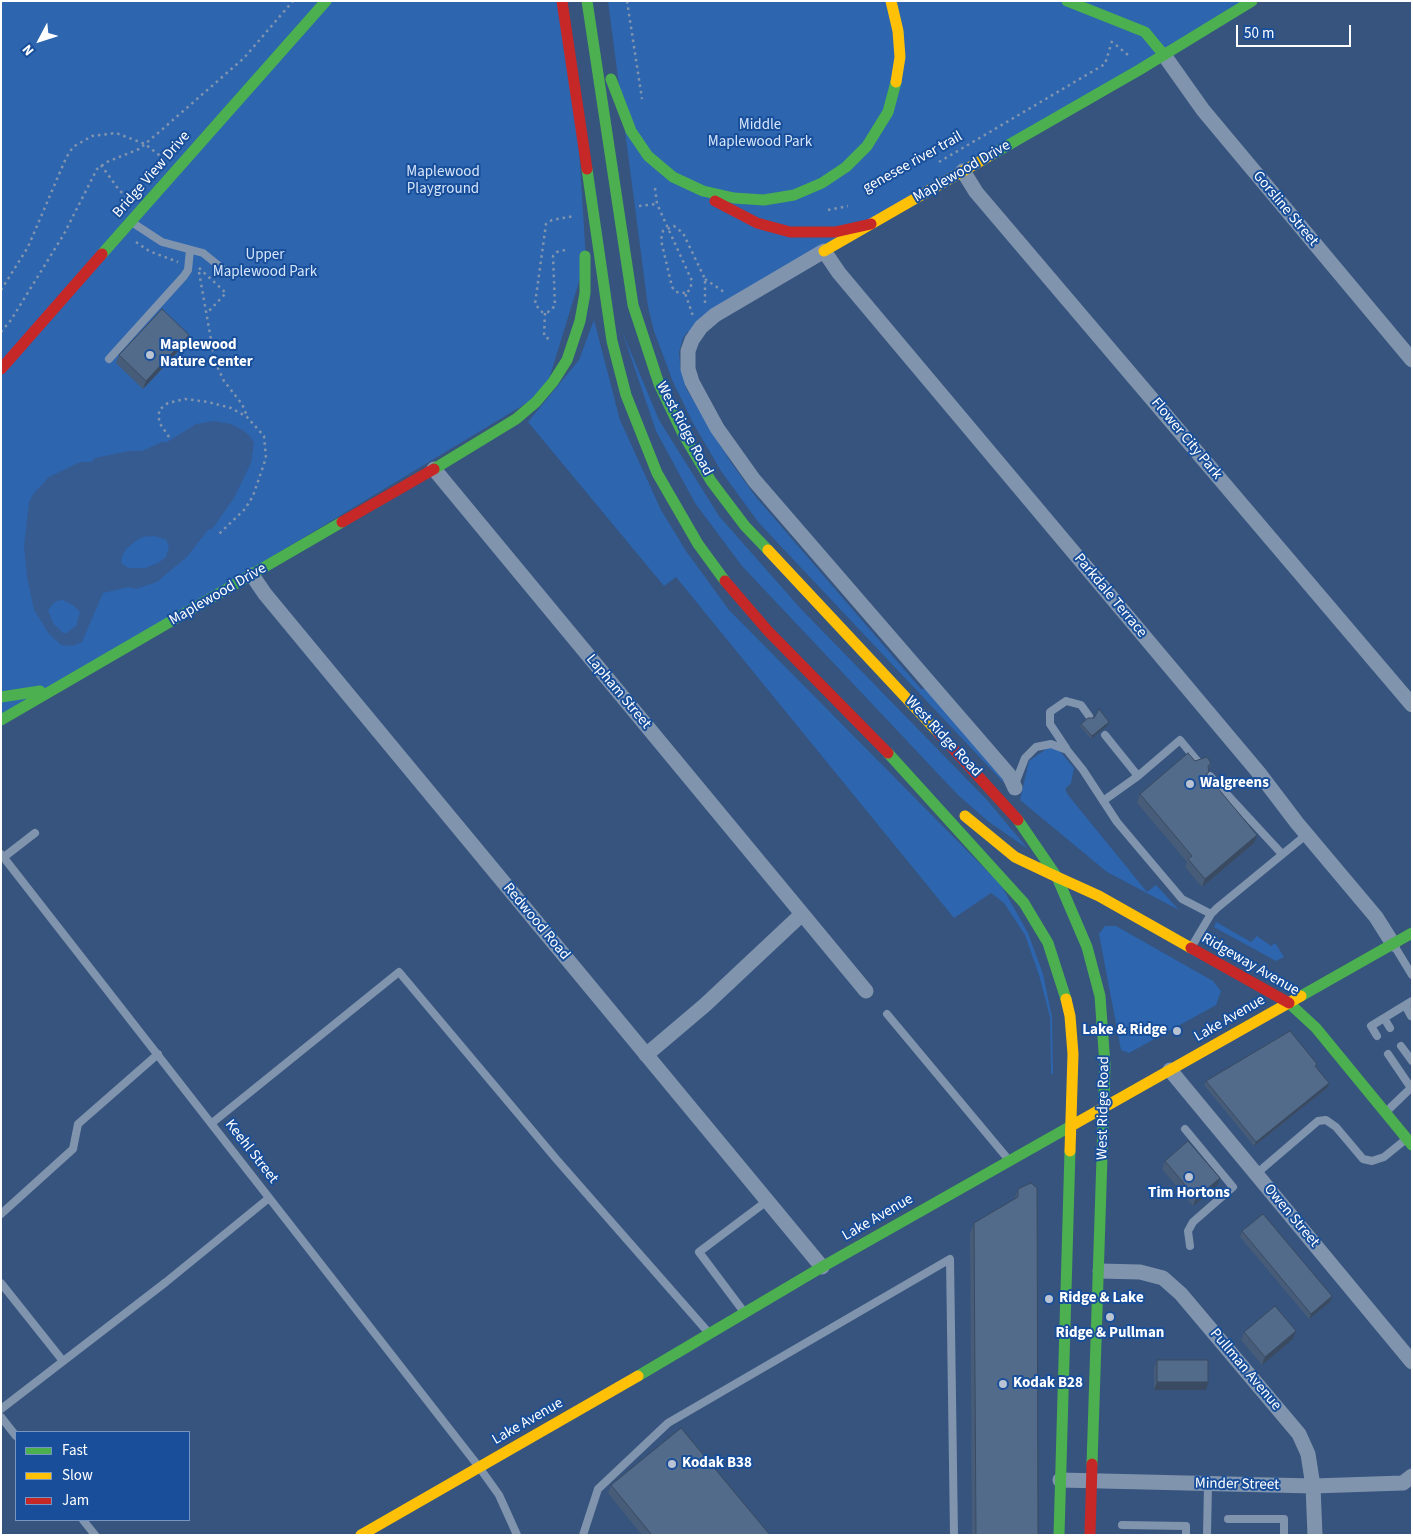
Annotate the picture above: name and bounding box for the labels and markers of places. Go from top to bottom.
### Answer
place label: Maplewood Nature Center [160,337,253,372]
marker: Maplewood Nature Center [144,349,156,361]
place label: Walgreens [1200,775,1269,793]
marker: Walgreens [1184,778,1196,790]
place label: Lake & Ridge [1082,1022,1167,1040]
marker: Lake & Ridge [1171,1025,1183,1037]
marker: Tim Hortons [1183,1171,1195,1183]
place label: Tim Hortons [1148,1185,1230,1203]
place label: Ridge & Lake [1059,1290,1144,1308]
marker: Ridge & Lake [1043,1293,1055,1305]
marker: Ridge & Pullman [1104,1311,1116,1323]
place label: Ridge & Pullman [1056,1325,1164,1343]
place label: Kodak B28 [1013,1375,1083,1393]
marker: Kodak B28 [997,1378,1009,1390]
place label: Kodak B38 [682,1455,752,1473]
marker: Kodak B38 [666,1458,678,1470]

